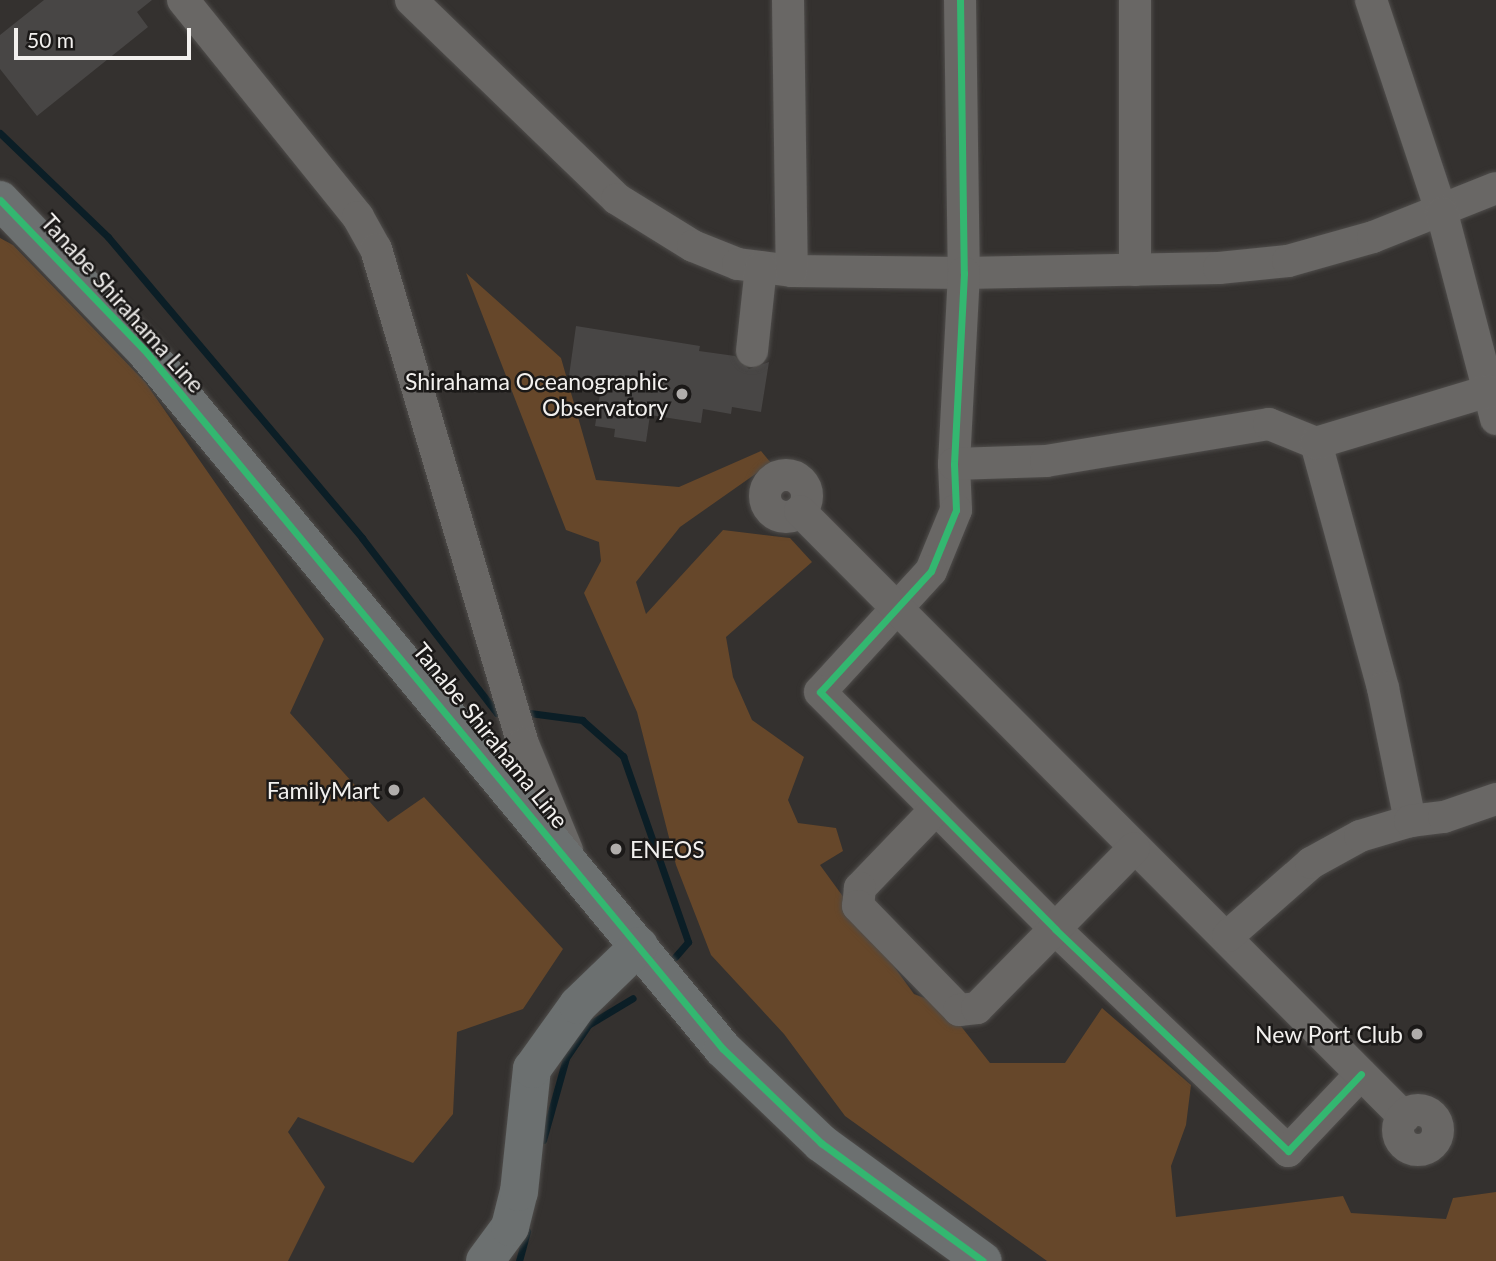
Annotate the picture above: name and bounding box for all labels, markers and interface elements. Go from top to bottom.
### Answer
scale bar [18,14,194,58]
text: 50 m [27,27,74,52]
street label: Tanabe Shirahama Line [36,208,210,398]
place label: Shirahama Oceanographic Observatory [405,367,668,421]
marker: Shirahama Oceanographic Observatory [674,386,690,402]
street label: Tanabe Shirahama Line [408,637,574,833]
place label: FamilyMart [267,776,380,804]
marker: FamilyMart [386,782,402,798]
place label: ENEOS [630,835,705,863]
marker: ENEOS [608,841,624,857]
place label: New Port Club [1255,1020,1403,1048]
marker: New Port Club [1409,1026,1425,1042]

